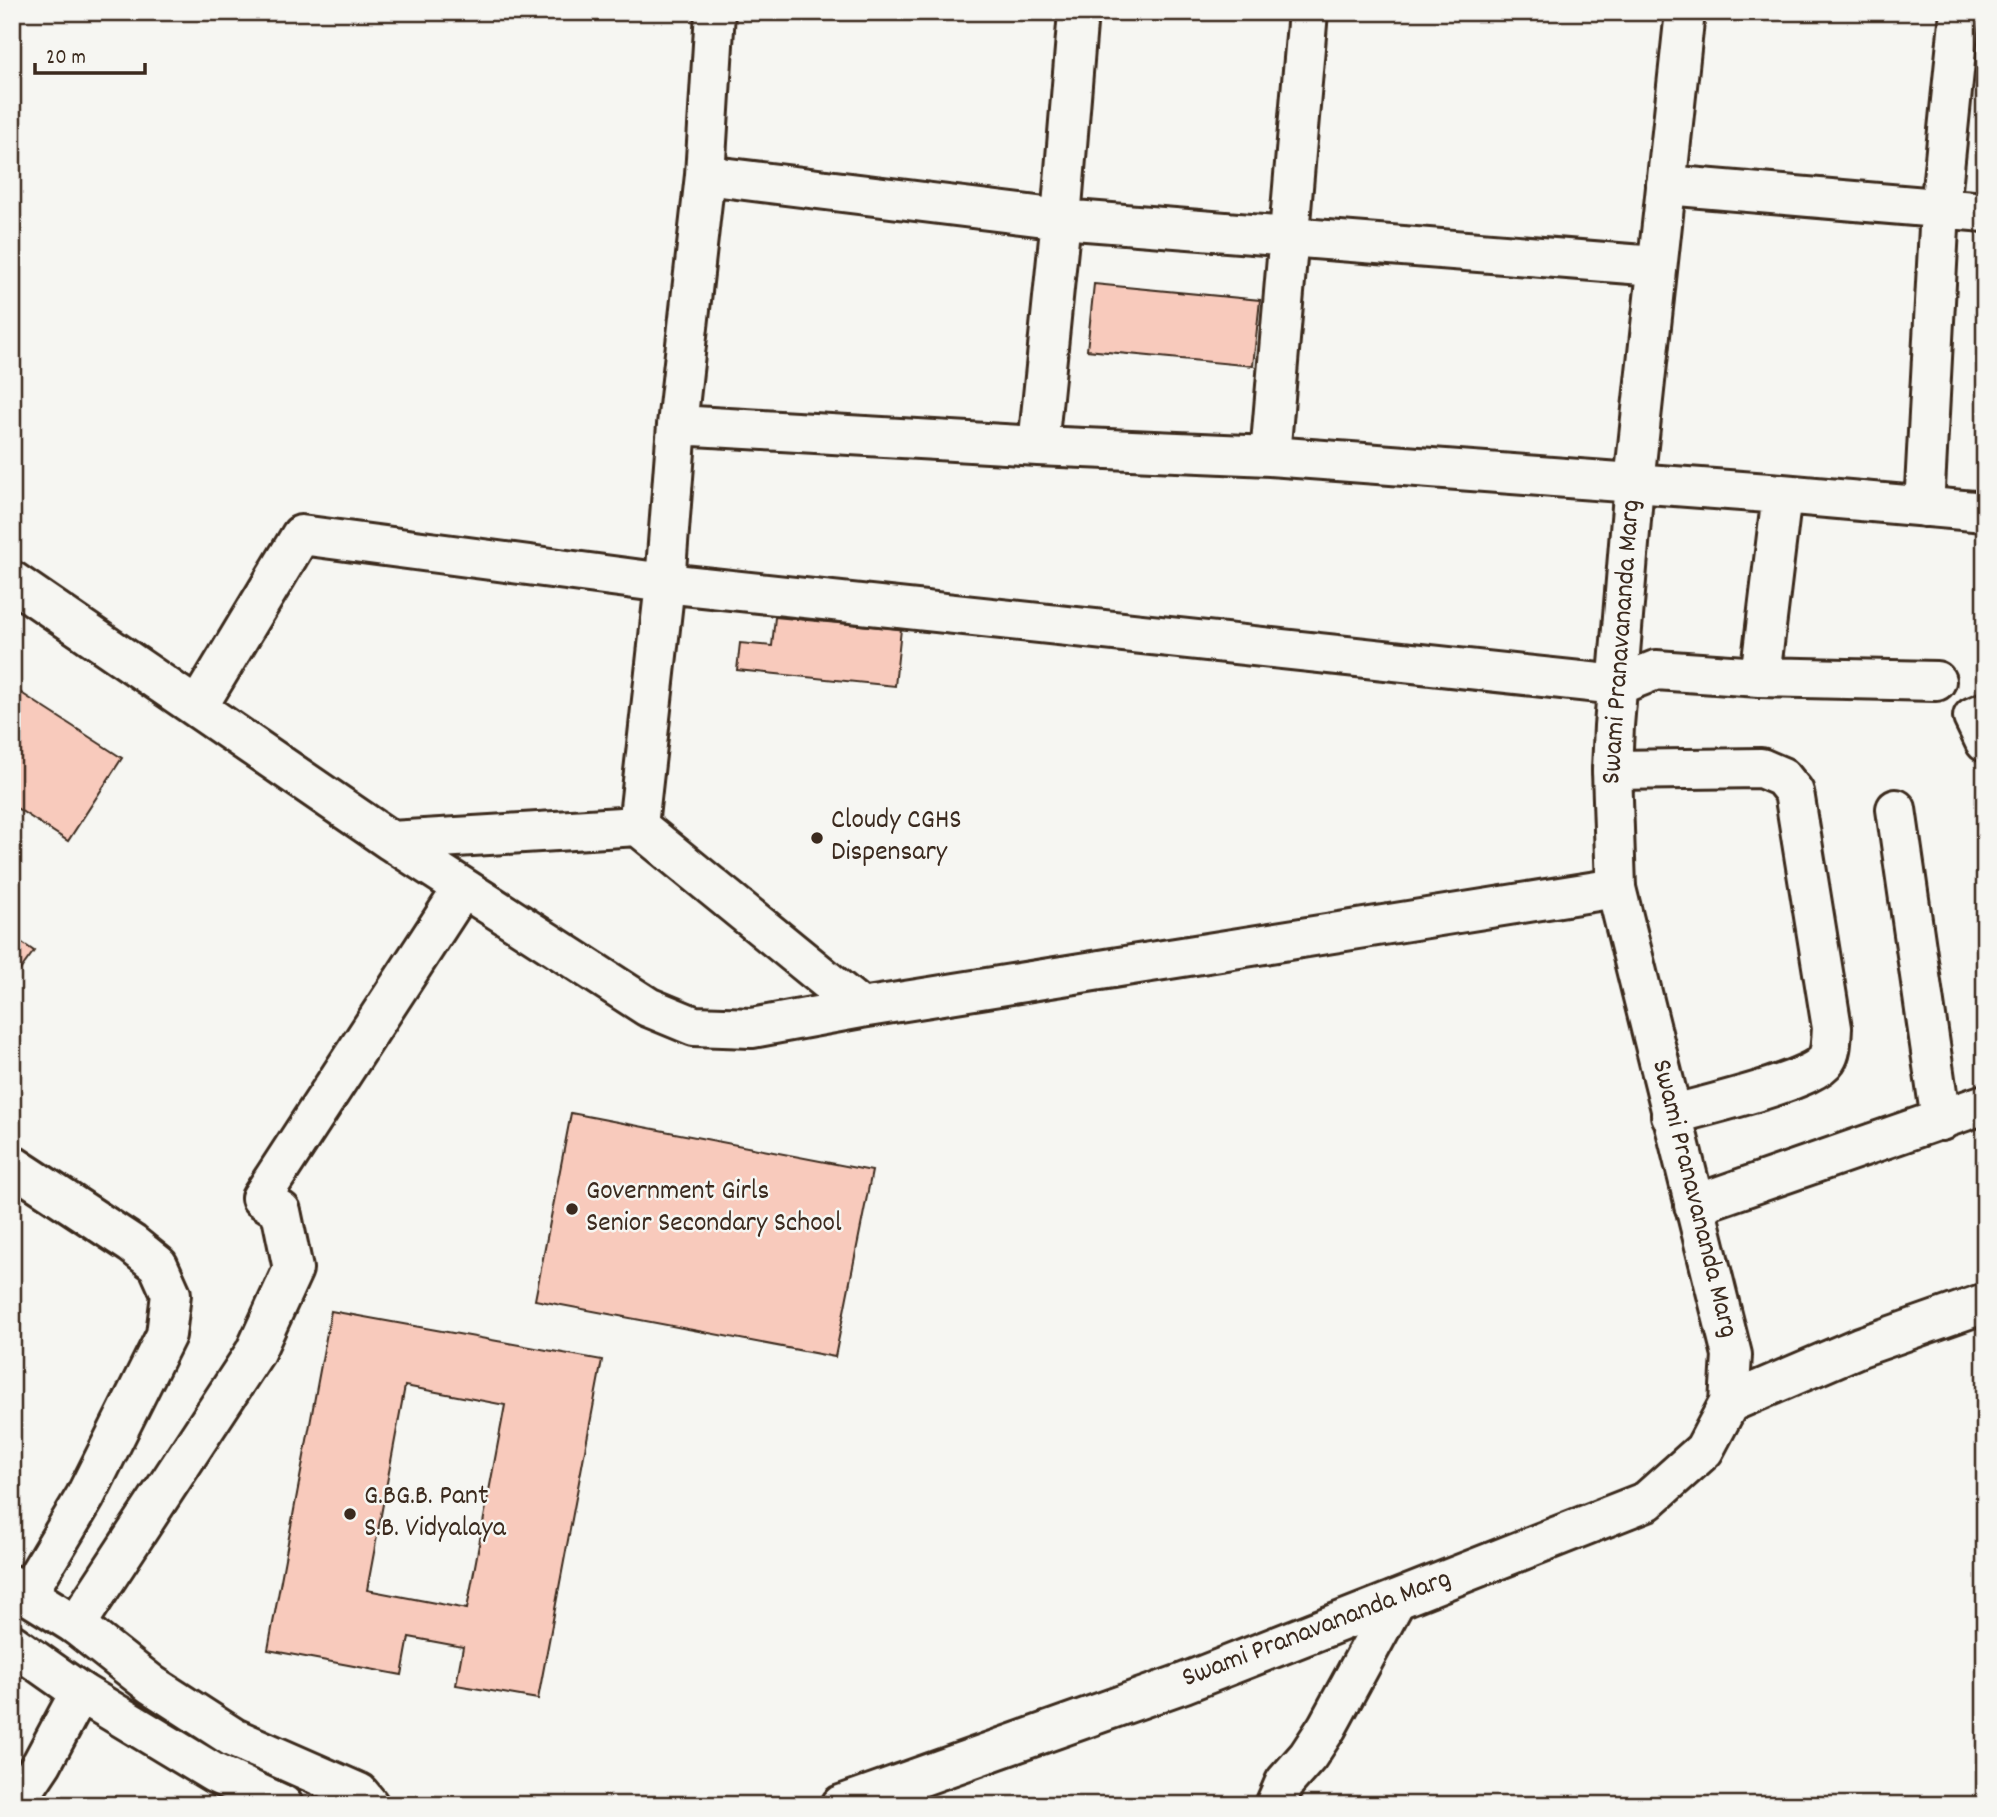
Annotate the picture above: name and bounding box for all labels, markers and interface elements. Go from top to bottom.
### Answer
scale bar [35,32,145,76]
text: 20 m [46,44,86,74]
street label: Swami Pranavananda Marg [1593,498,1653,786]
place label: Cloudy CGHS Dispensary [831,802,962,874]
marker: Cloudy CGHS Dispensary [809,830,825,846]
street label: Swami Pranavananda Marg [1639,1056,1747,1342]
place label: Government Girls Senior Secondary School [586,1173,842,1245]
marker: Government Girls Senior Secondary School [564,1201,580,1217]
place label: G.BG.B. Pant S.B. Vidyalaya [364,1478,507,1550]
marker: G.BG.B. Pant S.B. Vidyalaya [342,1506,358,1522]
street label: Swami Pranavananda Marg [1177,1560,1457,1700]

